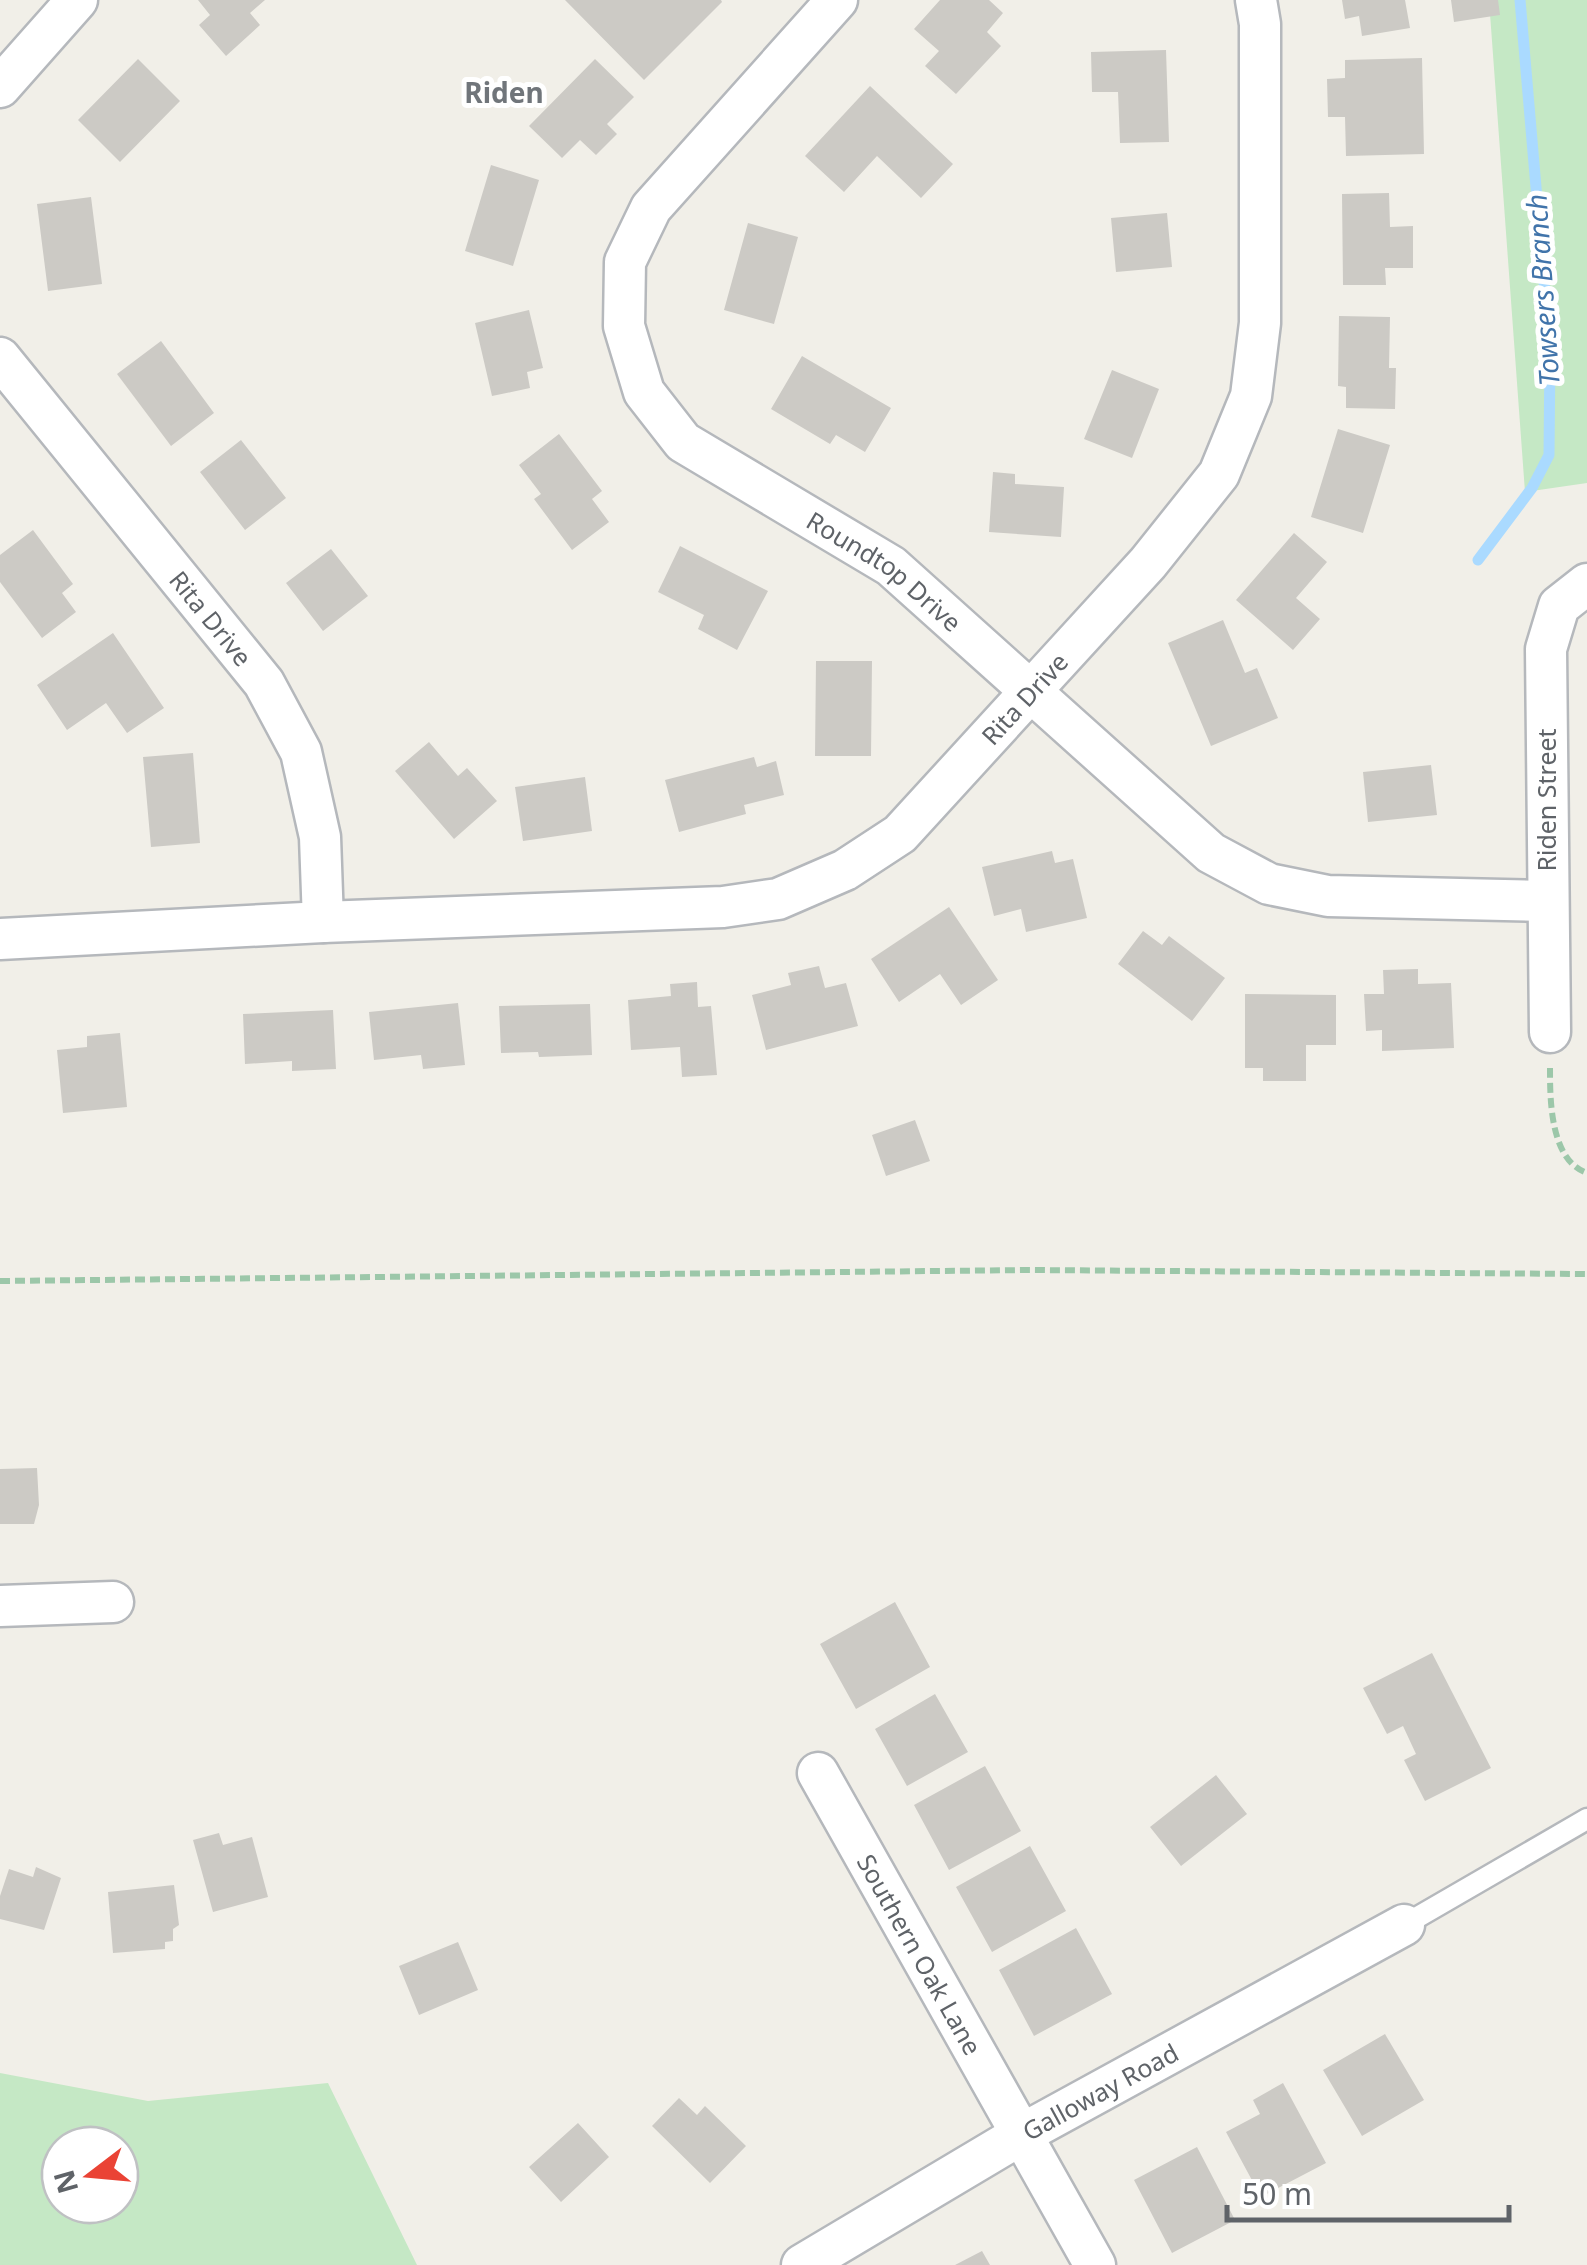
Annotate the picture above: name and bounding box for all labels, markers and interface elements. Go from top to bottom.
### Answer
district label: Riden [464,73,544,111]
water label: Towsers Branch [1516,193,1568,387]
street label: Roundtop Drive [801,503,969,639]
street label: Rita Drive [162,563,260,673]
street label: Rita Drive [973,645,1075,752]
street label: Riden Street [1529,728,1563,872]
street label: Southern Oak Lane [850,1848,990,2061]
street label: Galloway Road [1016,2035,1184,2148]
north arrow [40,2125,140,2225]
scale bar [1227,2160,1510,2222]
text: N [44,2166,86,2198]
text: 50 m [1242,2173,1312,2214]

